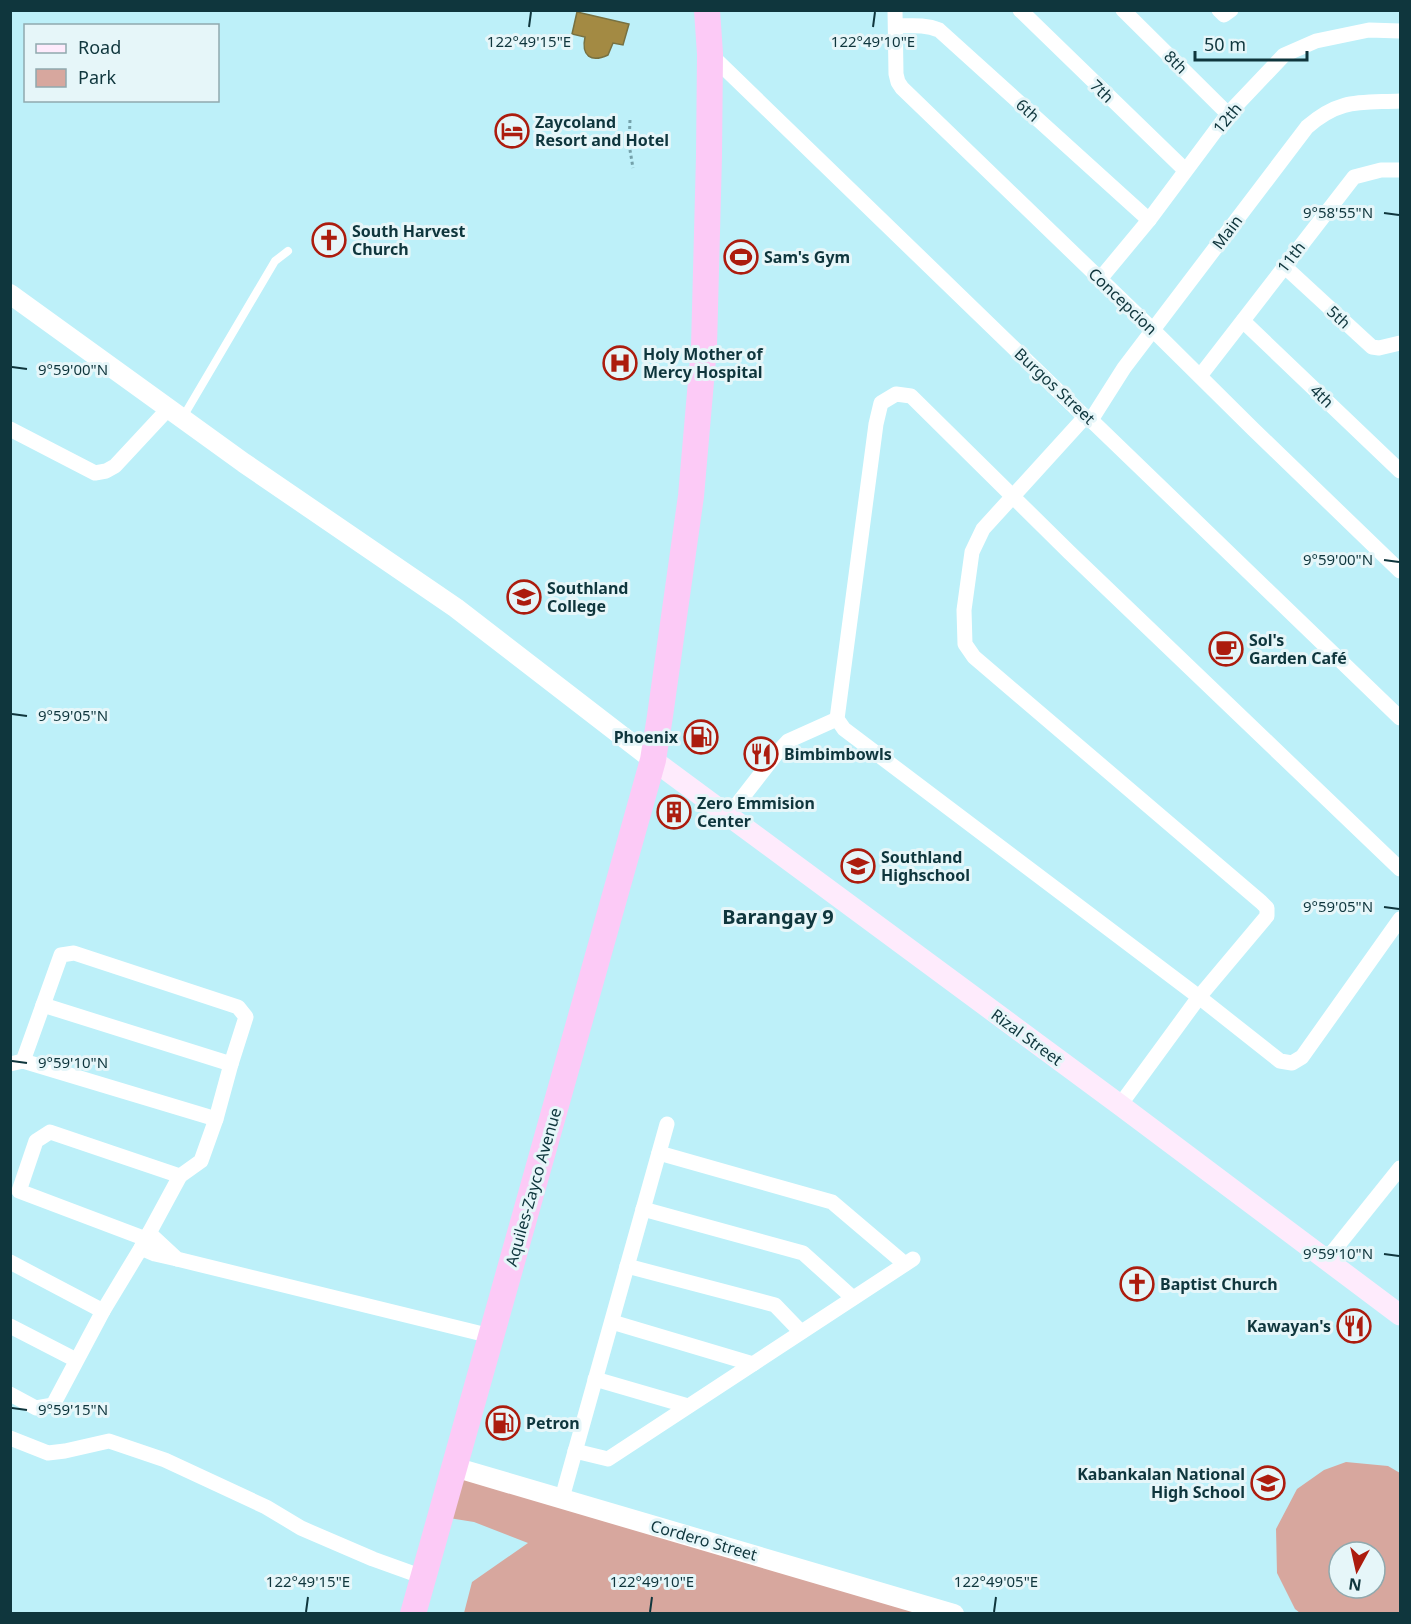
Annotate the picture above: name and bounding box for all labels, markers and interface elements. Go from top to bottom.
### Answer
legend [24,24,219,102]
scale bar [1195,24,1308,62]
text: 122°49'15"E [487,31,571,51]
text: 122°49'10"E [831,31,915,51]
text: 50 m [1204,32,1246,56]
text: Road [78,35,121,59]
street label: 8th [1159,45,1193,79]
text: Park [78,65,116,89]
street label: 7th [1085,74,1119,108]
street label: 6th [1011,94,1045,126]
street label: 12th [1208,98,1246,138]
place label: Zaycoland Resort and Hotel [535,111,669,151]
hotel icon: Zaycoland Resort and Hotel [494,113,530,149]
text: 9°58'55"N [1303,202,1373,222]
street label: Main [1207,210,1247,254]
place label: South Harvest Church [352,220,465,260]
church icon: South Harvest Church [311,222,347,258]
street label: 11th [1272,237,1310,277]
sports icon: Sam's Gym [723,239,759,275]
place label: Sam's Gym [764,246,850,268]
street label: Concepcion [1084,263,1162,339]
street label: 5th [1322,300,1356,334]
place label: Holy Mother of Mercy Hospital [643,343,764,383]
street label: Burgos Street [1010,343,1100,429]
hospital icon: Holy Mother of Mercy Hospital [602,345,638,381]
text: 9°59'00"N [38,359,108,379]
street label: 4th [1305,379,1339,413]
text: 9°59'00"N [1303,549,1373,569]
place label: Southland College [547,577,628,617]
school or university icon: Southland College [506,579,542,615]
place label: Sol's Garden Café [1249,629,1347,669]
cafe icon: Sol's Garden Café [1208,631,1244,667]
text: 9°59'05"N [38,705,108,725]
fuel station icon: Phoenix [683,719,719,755]
place label: Phoenix [614,726,679,748]
restaurant icon: Bimbimbowls [743,736,779,772]
place label: Bimbimbowls [784,743,892,765]
place label: Zero Emmision Center [697,792,815,832]
building icon: Zero Emmision Center [656,794,692,830]
place label: Southland Highschool [881,846,970,886]
school or university icon: Southland Highschool [840,848,876,884]
text: 9°59'05"N [1303,896,1373,916]
district label: Barangay 9 [722,903,834,930]
street label: Rizal Street [987,1004,1067,1071]
text: 9°59'10"N [38,1052,108,1072]
street label: Aquiles-Zayco Avenue [500,1105,566,1269]
text: 9°59'10"N [1303,1243,1373,1263]
church icon: Baptist Church [1119,1266,1155,1302]
place label: Baptist Church [1160,1273,1278,1295]
restaurant icon: Kawayan's [1336,1308,1372,1344]
place label: Kawayan's [1247,1315,1331,1337]
text: 9°59'15"N [38,1399,108,1419]
fuel station icon: Petron [485,1405,521,1441]
place label: Petron [526,1412,580,1434]
place label: Kabankalan National High School [1077,1463,1245,1503]
school or university icon: Kabankalan National High School [1250,1465,1286,1501]
street label: Cordero Street [648,1514,760,1566]
north arrow [1327,1540,1387,1600]
text: 122°49'15"E [266,1571,350,1591]
text: 122°49'10"E [610,1571,694,1591]
text: 122°49'05"E [954,1571,1038,1591]
text: N [1347,1573,1363,1597]

